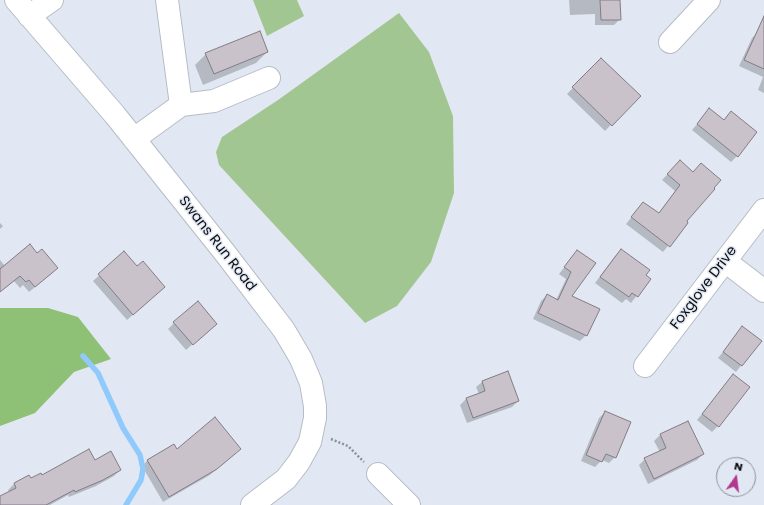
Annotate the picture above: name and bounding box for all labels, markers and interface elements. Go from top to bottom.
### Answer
street label: Swans Run Road [175,193,259,295]
street label: Foxglove Drive [667,243,741,333]
north arrow [716,457,756,497]
text: N [733,458,745,475]

